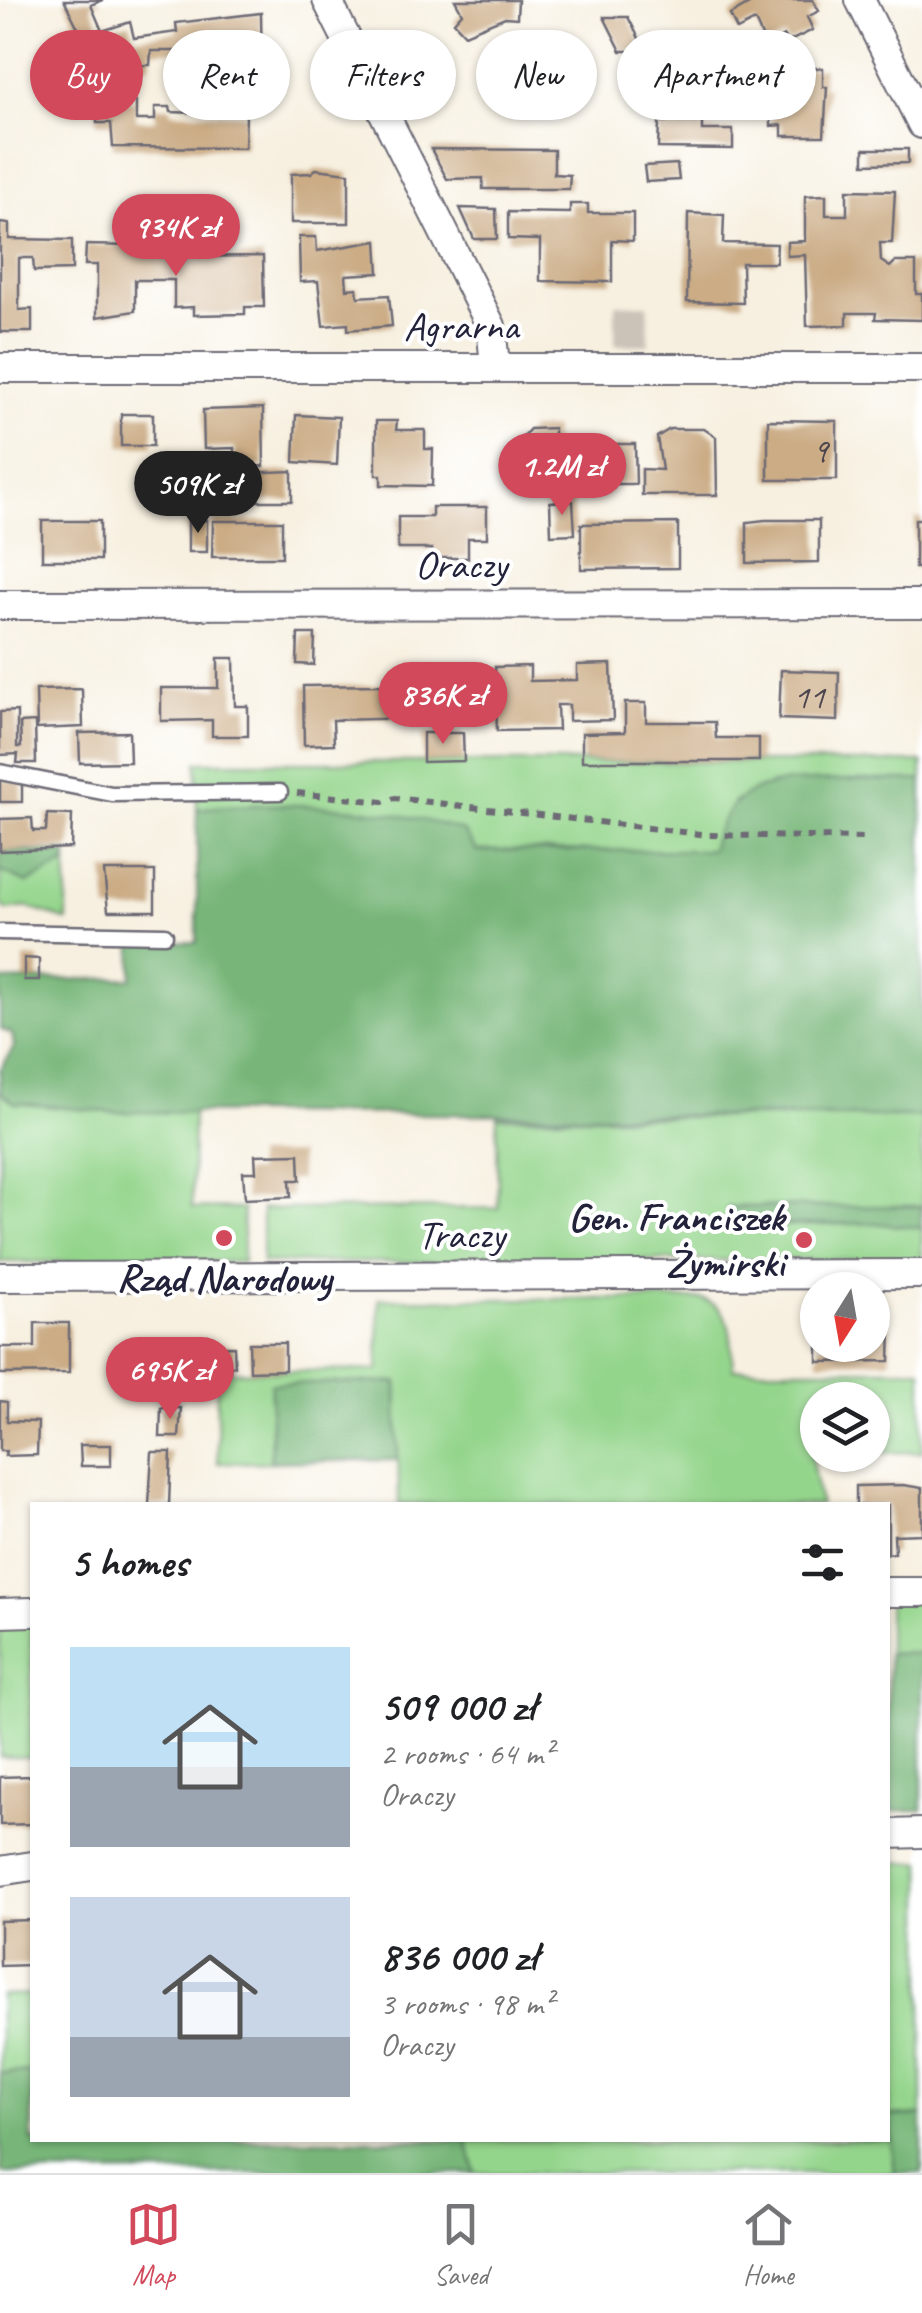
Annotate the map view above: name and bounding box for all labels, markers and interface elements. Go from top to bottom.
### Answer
chip: Buy [30,30,143,120]
chip: Rent [163,30,290,120]
chip: Filters [310,30,456,120]
chip: New [476,30,597,120]
chip: Apartment [617,30,816,120]
pin: 934K zł [84,194,268,279]
text: 934K zł [134,206,218,247]
street label: Agrarna [404,301,521,351]
house number: 9 [812,428,831,473]
pin: 1.2M zł [470,433,654,518]
text: 1.2M zł [520,445,604,486]
pin: 509K zł [106,451,290,536]
text: 509K zł [156,463,240,504]
street label: Oraczy [415,540,510,590]
pin: 836K zł [351,662,535,747]
text: 836K zł [400,674,486,715]
house number: 11 [793,674,827,719]
place label: Gen. Franciszek Żymirski [568,1192,789,1288]
street label: Traczy [417,1210,508,1260]
marker: Rząd Narodowy [213,1227,235,1249]
marker: Gen. Franciszek Żymirski [793,1229,815,1251]
place label: Rząd Narodowy [117,1253,335,1303]
north arrow [800,1272,890,1362]
map controls [800,1272,890,1472]
pin: 695K zł [78,1337,262,1422]
text: 695K zł [128,1349,212,1390]
button: layers [800,1382,890,1472]
icon: filters [795,1535,850,1590]
text: 5 homes [70,1536,188,1589]
text: 509 000 zł [380,1680,535,1733]
icon: home [150,1687,270,1807]
text: 2 rooms · 64 m² [380,1733,553,1774]
text: Oraczy [380,1774,453,1815]
text: 836 000 zł [380,1930,537,1983]
icon: home [150,1937,270,2057]
text: 3 rooms · 98 m² [380,1983,553,2024]
text: Oraczy [380,2024,453,2065]
tab: Map [126,2197,181,2292]
tab: Saved [433,2197,488,2292]
tab: Home [741,2197,796,2292]

